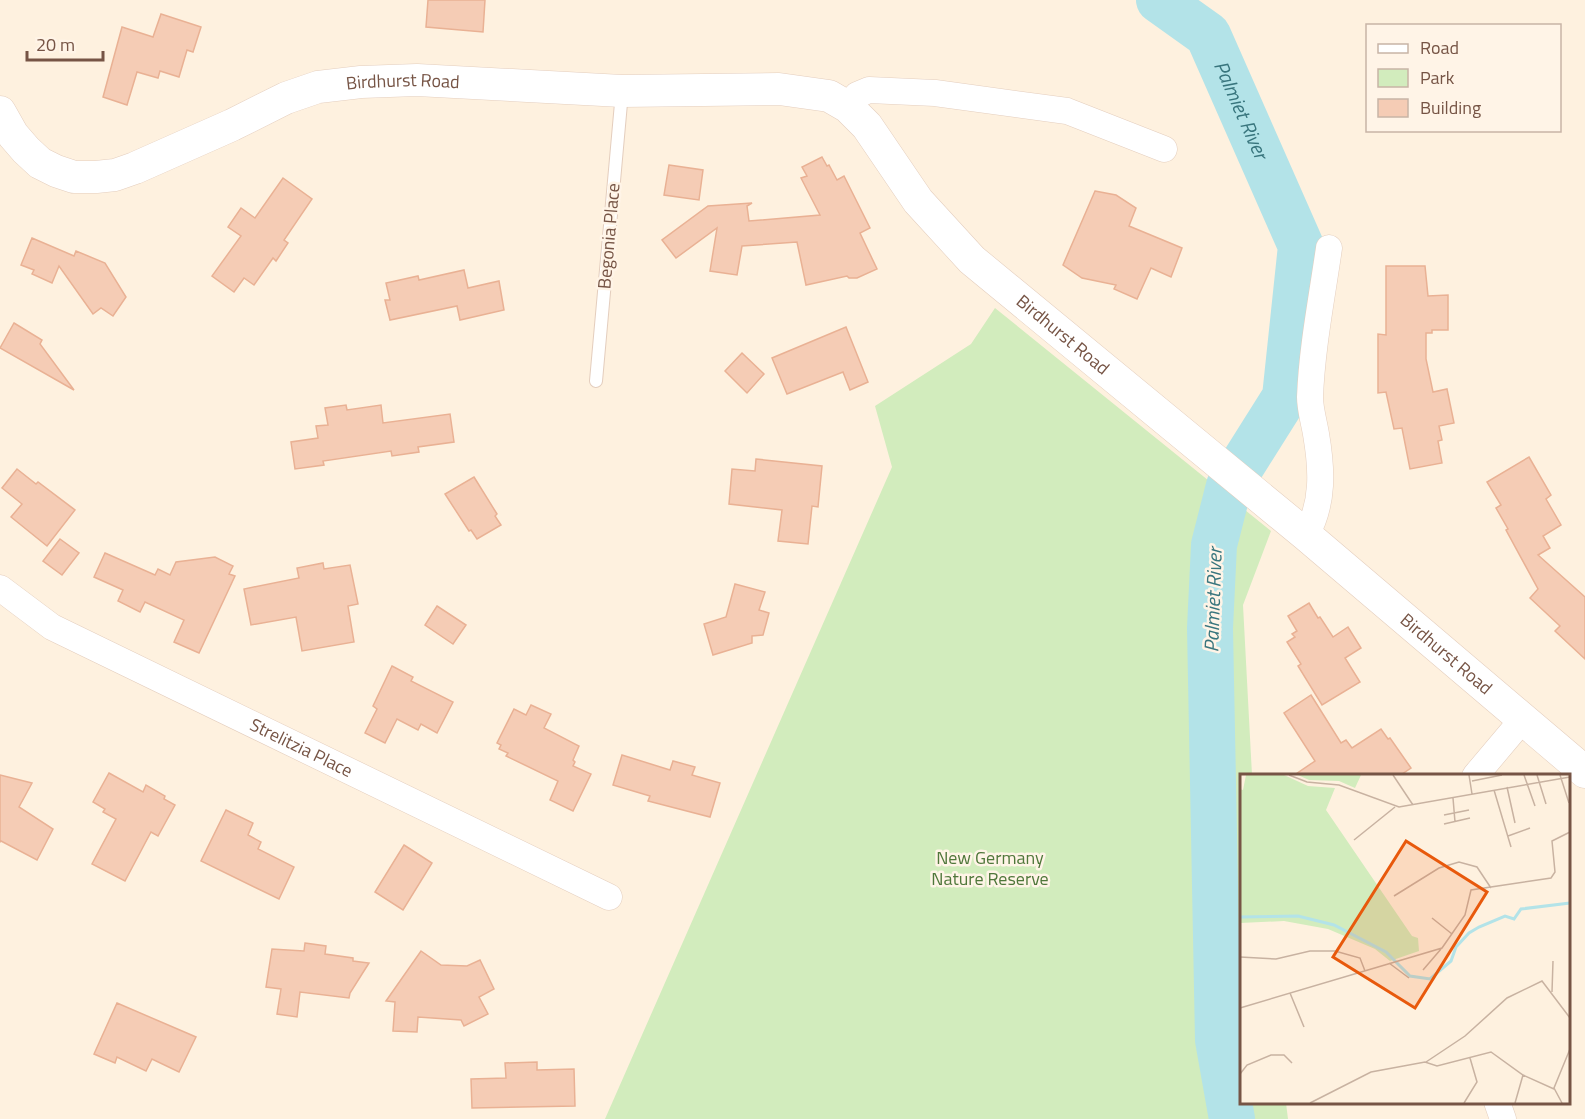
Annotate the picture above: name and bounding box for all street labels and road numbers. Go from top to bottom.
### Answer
street label: Birdhurst Road [344,66,460,97]
street label: Begonia Place [590,182,627,290]
street label: Birdhurst Road [1011,288,1116,381]
street label: Birdhurst Road [1394,607,1499,701]
street label: Strelitzia Place [245,711,358,784]

